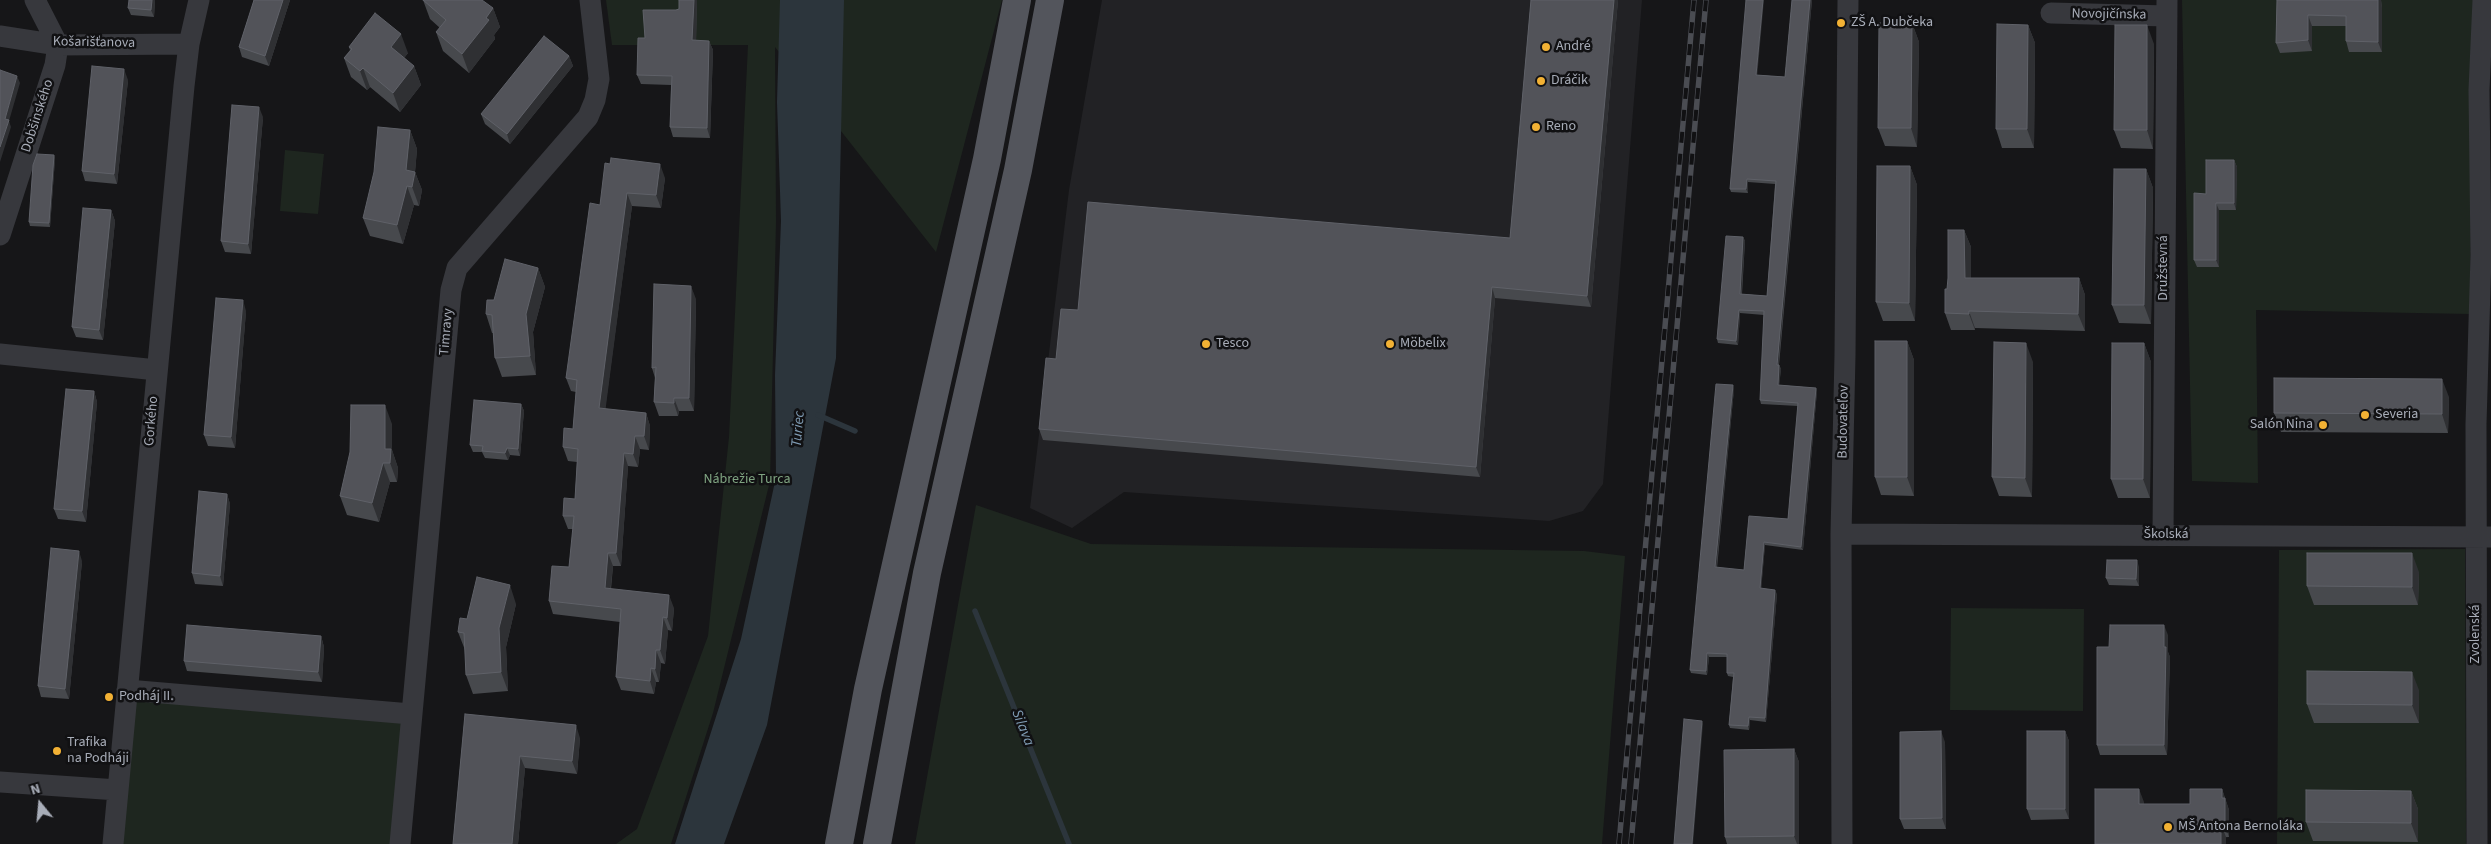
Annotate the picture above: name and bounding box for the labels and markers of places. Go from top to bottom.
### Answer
place label: ZŠ A. Dubčeka [1851,15,1933,31]
marker: ZŠ A. Dubčeka [1835,17,1847,29]
place label: André [1556,39,1591,55]
marker: André [1540,41,1552,53]
place label: Dráčik [1551,73,1588,89]
marker: Dráčik [1535,75,1547,87]
place label: Reno [1546,119,1576,135]
marker: Reno [1530,121,1542,133]
place label: Tesco [1216,336,1249,352]
place label: Möbelix [1400,336,1446,352]
marker: Tesco [1200,338,1212,350]
marker: Möbelix [1384,338,1396,350]
place label: Severia [2375,407,2418,423]
marker: Severia [2359,409,2371,421]
place label: Salón Nina [2250,417,2313,433]
marker: Salón Nina [2317,419,2329,431]
place label: Podháj II. [119,689,174,705]
marker: Podháj II. [103,691,115,703]
place label: Trafika na Podháji [67,735,129,768]
marker: Trafika na Podháji [51,745,63,757]
place label: MŠ Antona Bernoláka [2178,819,2303,835]
marker: MŠ Antona Bernoláka [2162,821,2174,833]

